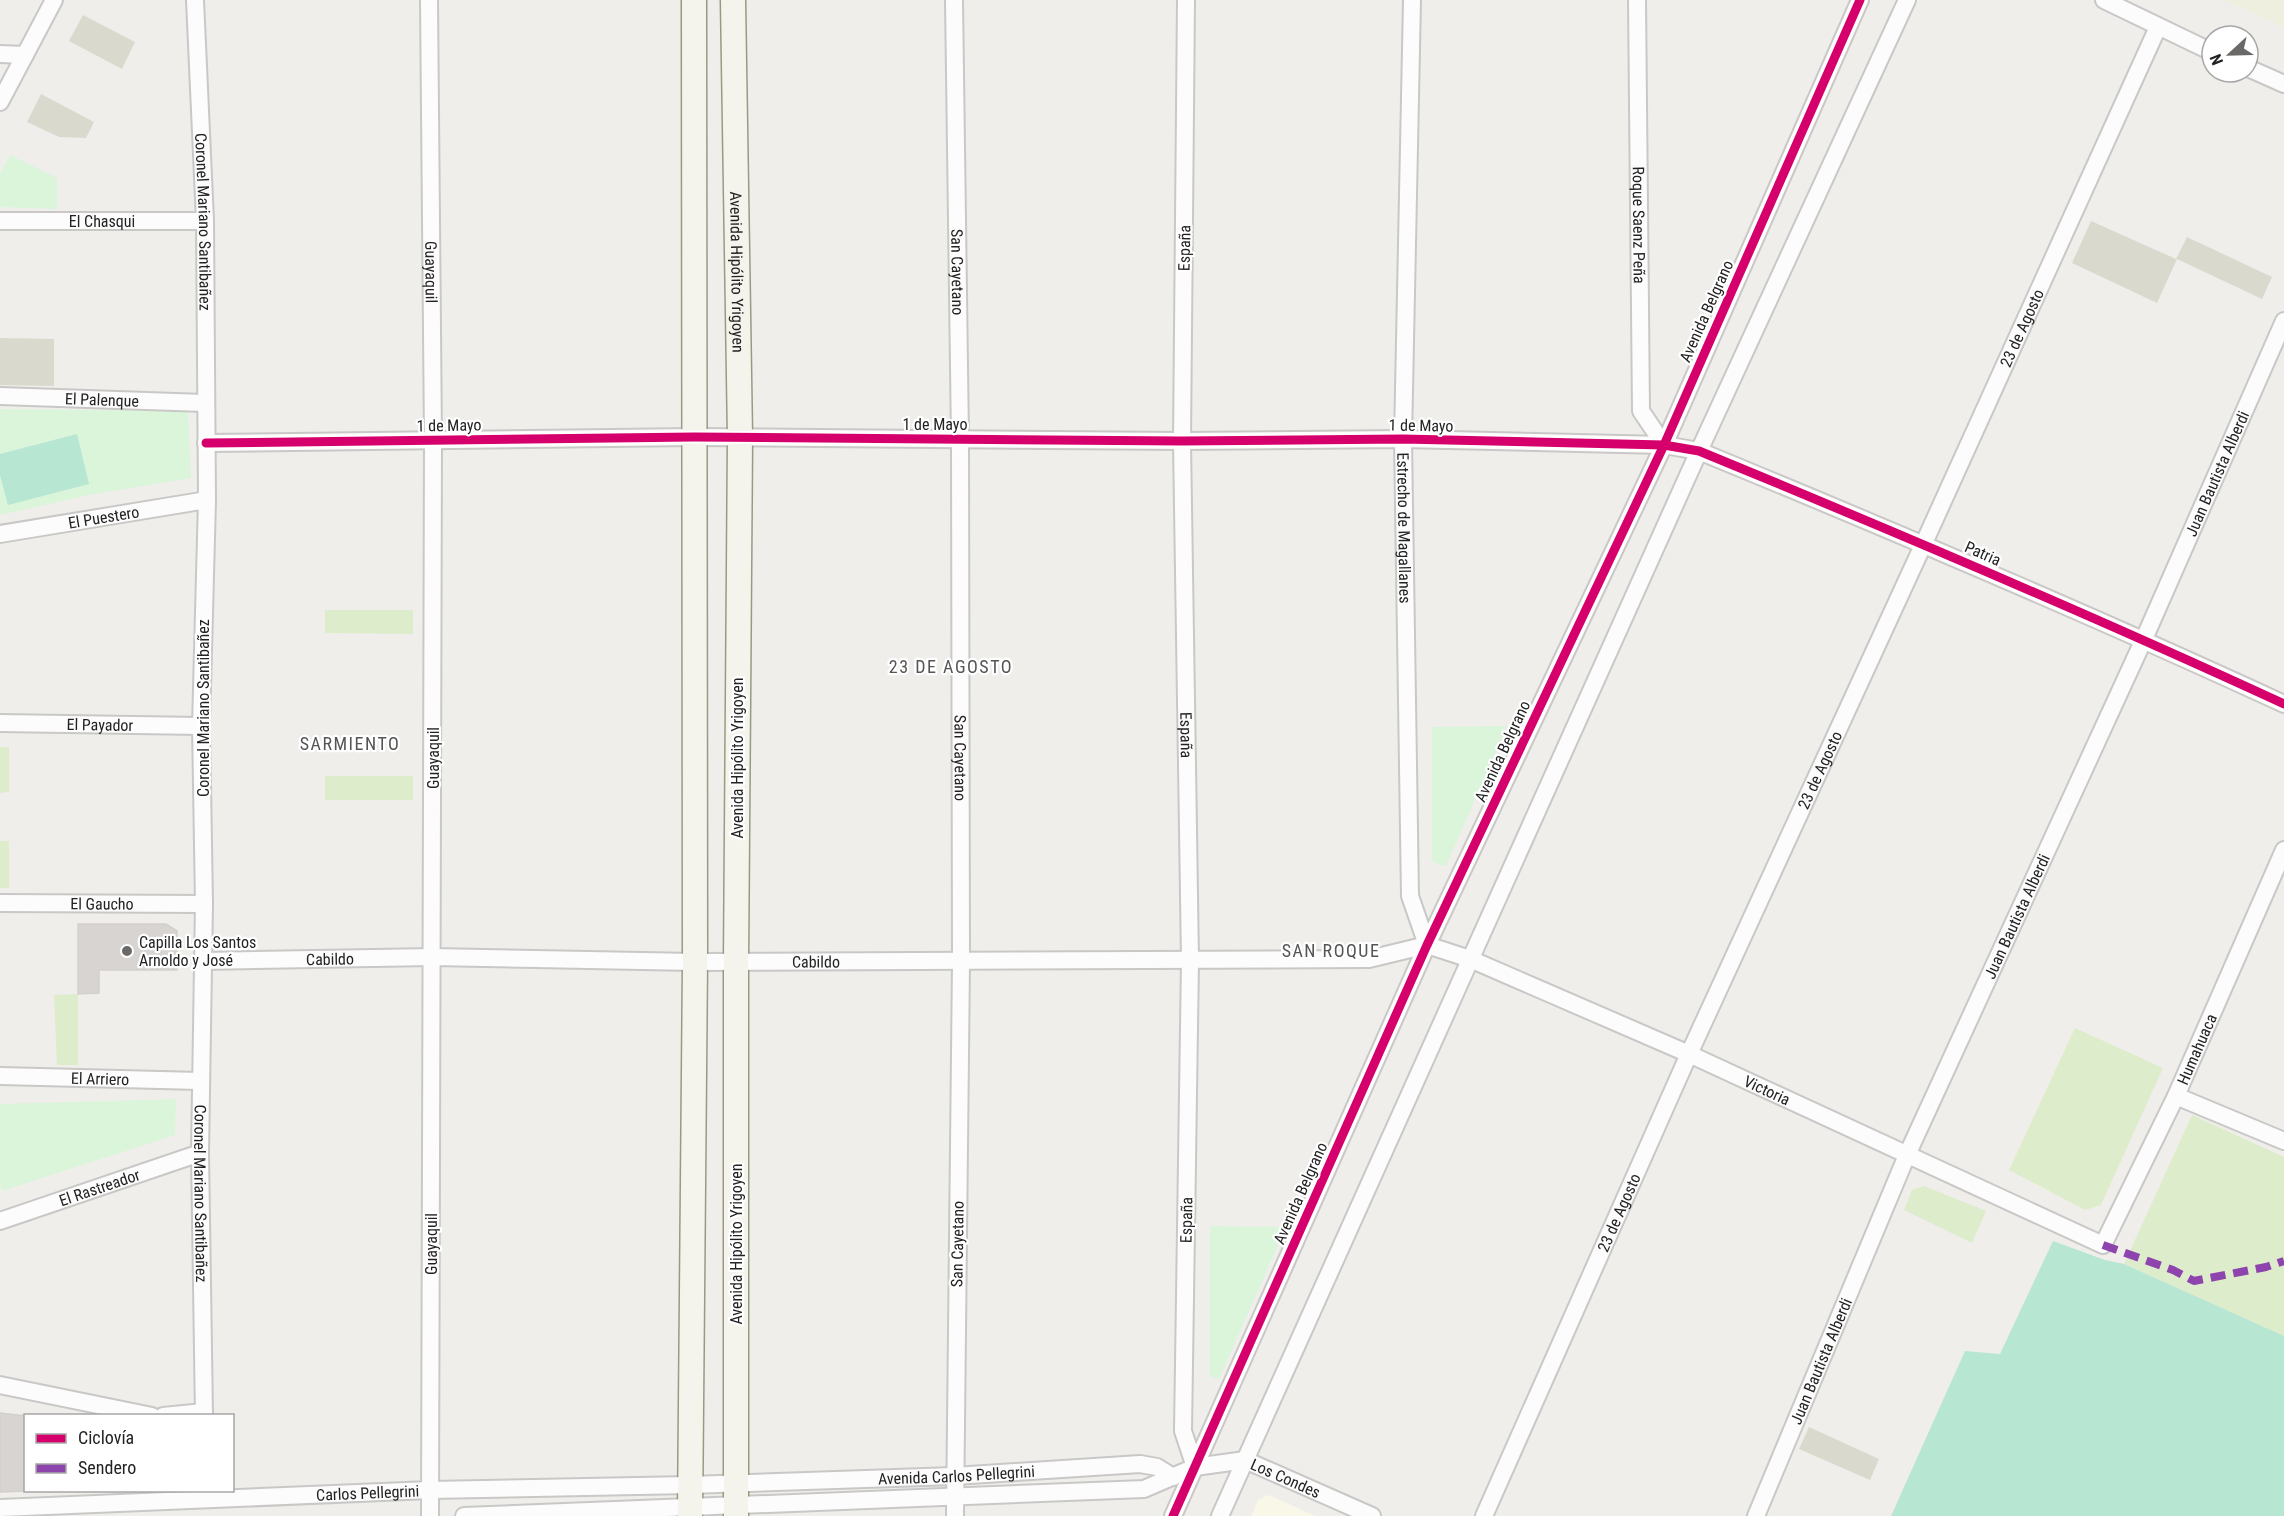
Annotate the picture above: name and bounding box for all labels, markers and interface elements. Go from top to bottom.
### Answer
north arrow [2200,24,2260,84]
text: N [2206,51,2227,68]
street label: Coronel Mariano Santibañez [191,133,215,311]
street label: Roque Saenz Peña [1629,166,1649,284]
street label: Avenida Hipólito Yrigoyen [726,191,748,353]
street label: El Chasqui [69,212,135,231]
street label: España [1175,225,1194,271]
street label: San Cayetano [947,229,967,315]
street label: Guayaquil [421,241,441,303]
street label: Avenida Belgrano [1675,257,1737,365]
street label: 23 de Agosto [1996,286,2048,370]
street label: El Palenque [65,389,139,411]
street label: Juan Bautista Alberdi [2181,408,2253,539]
street label: 1 de Mayo [416,415,482,436]
street label: 1 de Mayo [903,415,967,434]
street label: 1 de Mayo [1388,415,1454,436]
street label: Estrecho de Magallanes [1393,452,1415,604]
street label: El Puestero [67,502,141,533]
street label: Patria [1962,537,2004,570]
street label: Coronel Mariano Santibañez [194,619,213,797]
district label: 23 DE AGOSTO [889,656,1013,677]
street label: Avenida Hipólito Yrigoyen [728,677,747,839]
street label: Avenida Belgrano [1471,698,1534,805]
street label: España [1176,712,1196,758]
street label: El Payador [66,715,134,735]
street label: San Cayetano [951,715,970,801]
street label: Guayaquil [424,727,443,789]
street label: 23 de Agosto [1794,728,1846,812]
district label: SARMIENTO [300,733,400,754]
street label: Juan Bautista Alberdi [1980,851,2054,982]
street label: El Gaucho [70,894,134,914]
place label: Capilla Los Santos Arnoldo y José [139,933,256,970]
district label: SAN ROQUE [1282,940,1380,961]
marker: Capilla Los Santos Arnoldo y José [120,944,134,958]
street label: Cabildo [306,949,354,969]
street label: Cabildo [792,952,840,972]
street label: Humahuaca [2173,1011,2221,1088]
street label: El Arriero [71,1069,129,1089]
street label: Victoria [1741,1072,1793,1109]
street label: Coronel Mariano Santibañez [190,1105,211,1283]
street label: Avenida Belgrano [1269,1139,1331,1247]
street label: Avenida Hipólito Yrigoyen [727,1163,746,1325]
street label: El Rastreador [57,1165,143,1210]
street label: 23 de Agosto [1593,1171,1645,1255]
street label: España [1177,1197,1196,1243]
street label: San Cayetano [947,1201,968,1287]
street label: Guayaquil [422,1213,441,1275]
street label: Juan Bautista Alberdi [1786,1295,1856,1427]
legend [24,1414,234,1492]
text: Ciclovía [78,1427,134,1448]
street label: Los Condes [1248,1455,1323,1502]
text: Sendero [78,1457,136,1478]
street label: Avenida Carlos Pellegrini [878,1462,1035,1489]
street label: Carlos Pellegrini [316,1481,420,1505]

